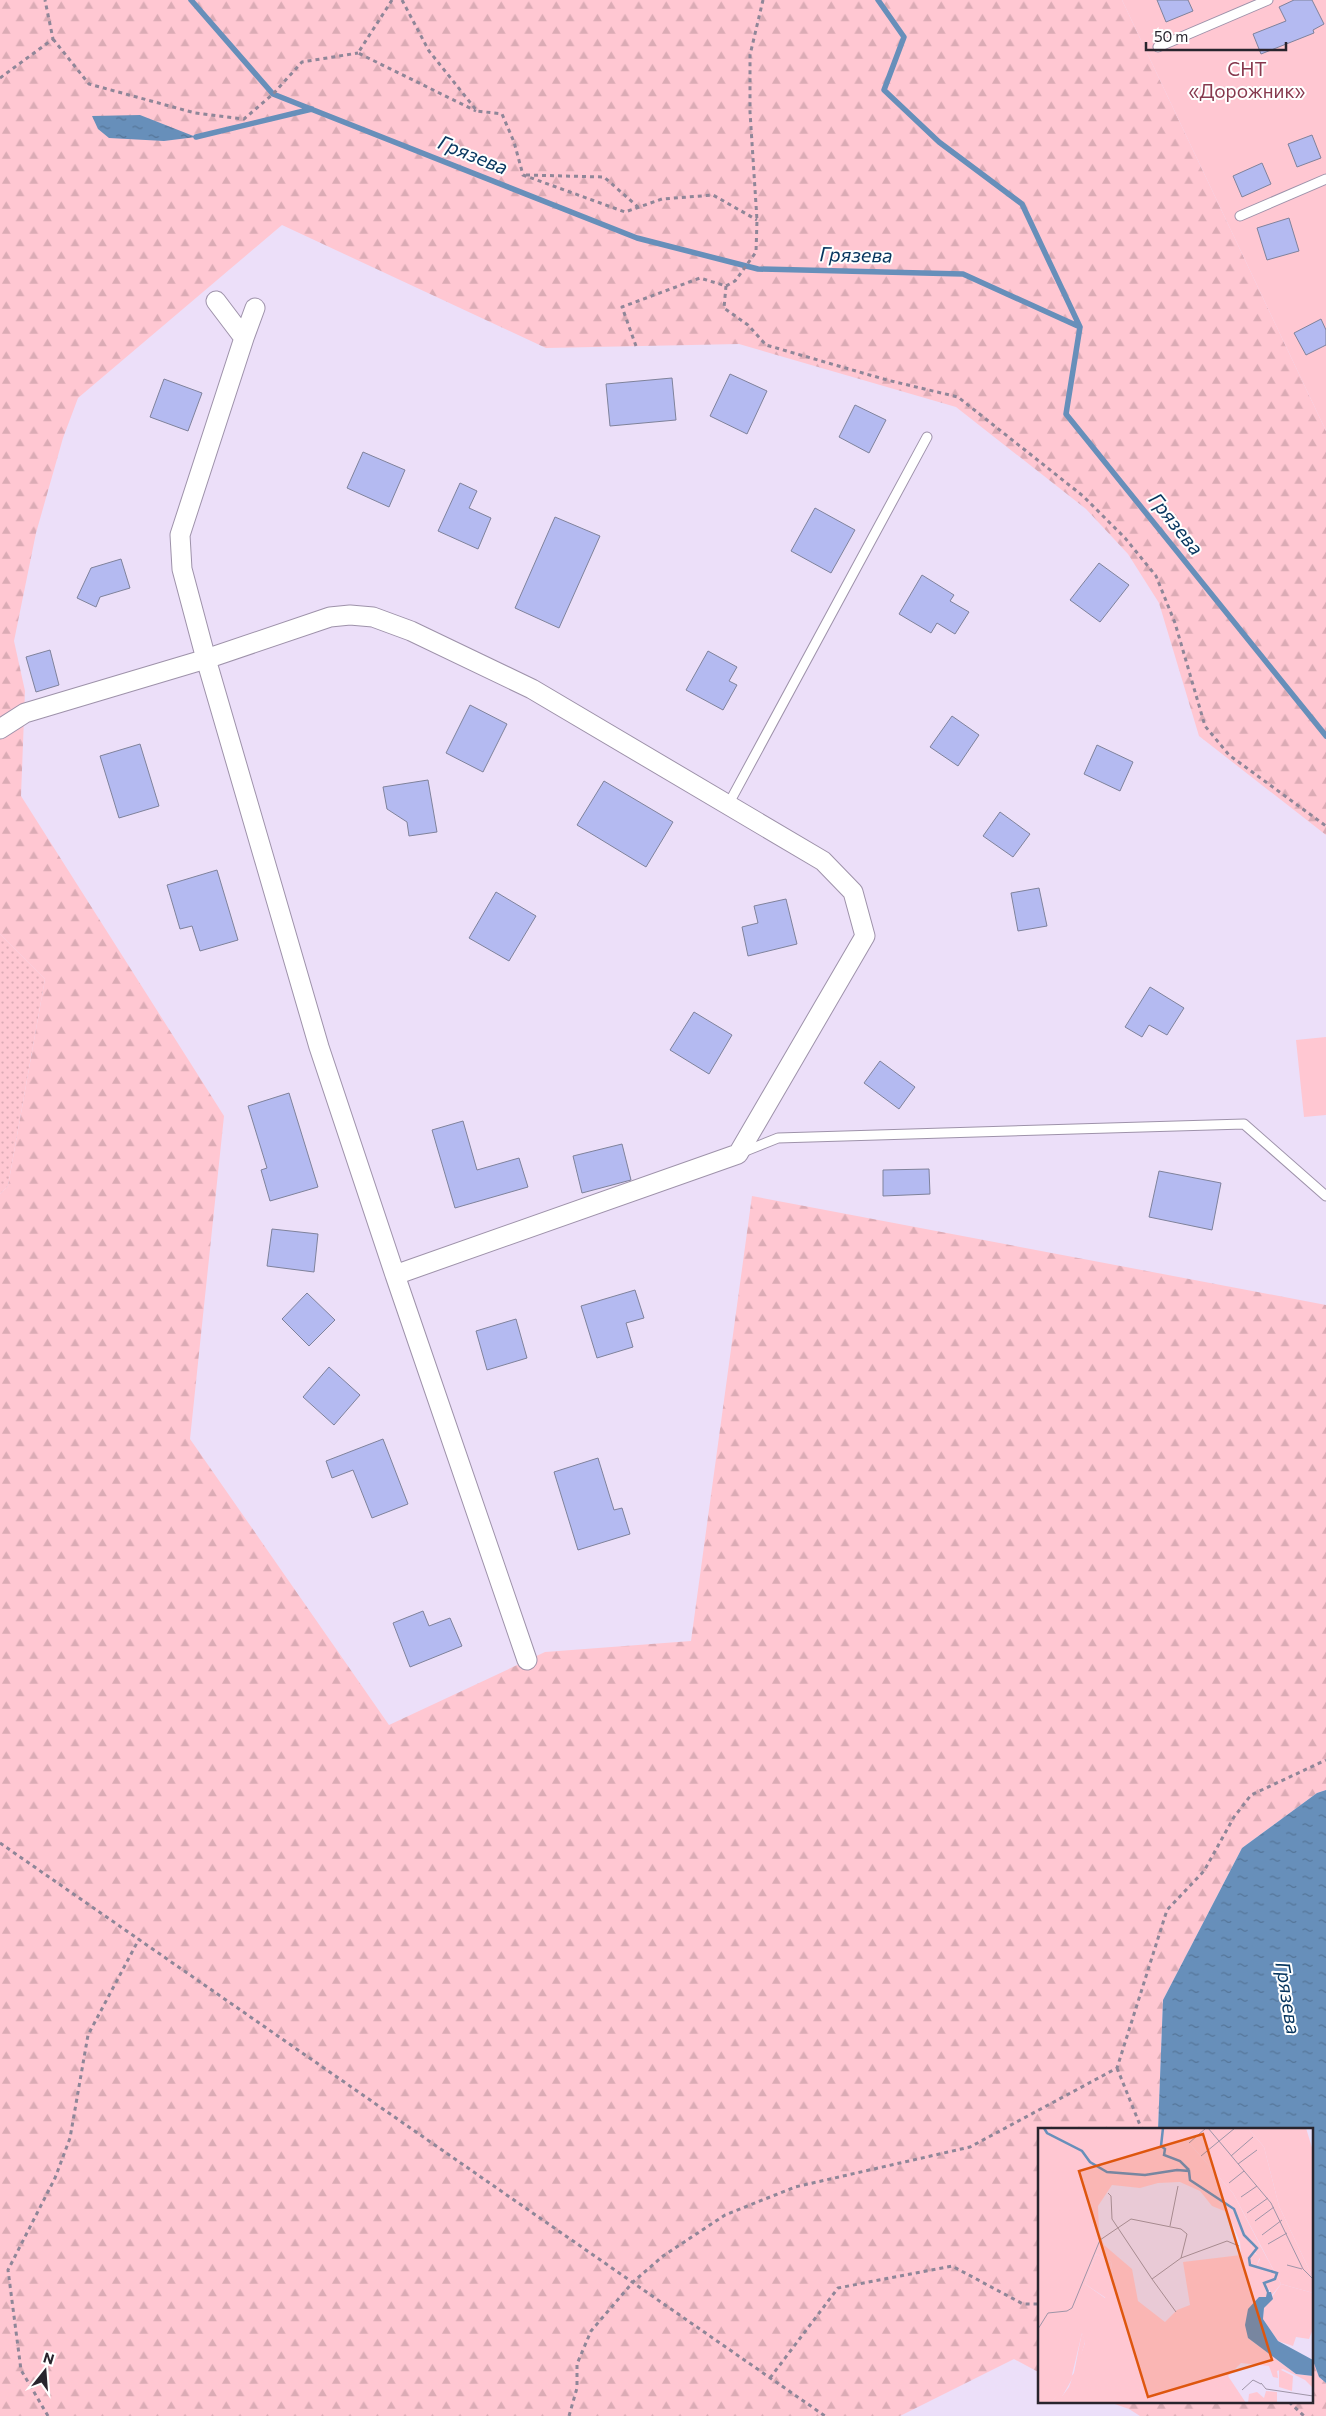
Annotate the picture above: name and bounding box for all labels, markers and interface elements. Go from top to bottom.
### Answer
scale bar [1146,20,1286,52]
text: 50 m [1154,27,1188,45]
park label: СНТ «Дорожник» [1189,57,1306,102]
water label: Грязева [435,129,512,179]
water label: Грязева [819,241,893,267]
water label: Грязева [1144,487,1209,559]
water label: Грязева [1271,1960,1307,2036]
inset map [1038,2128,1314,2404]
north arrow [20,2346,70,2396]
text: N [41,2348,56,2368]

